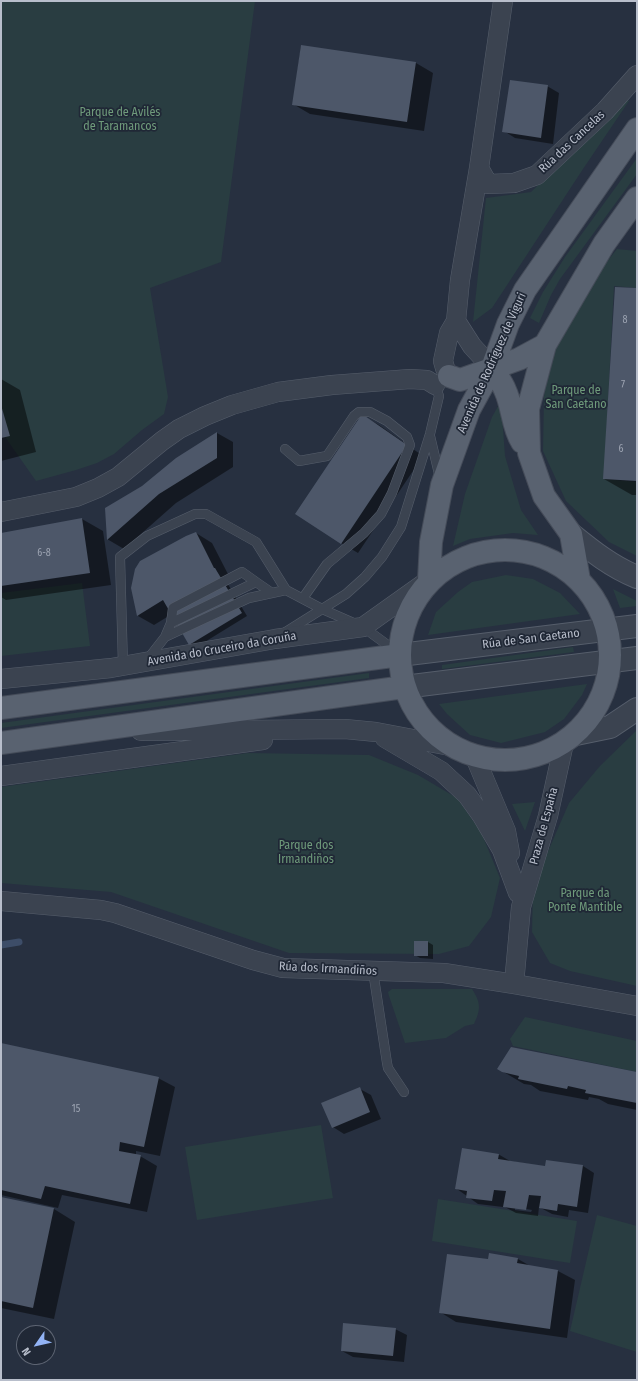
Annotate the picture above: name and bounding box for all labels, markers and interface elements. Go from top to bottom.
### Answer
park label: Parque de Avilés de Taramancos [80,106,160,134]
street label: Rúa das Cancelas [536,108,608,176]
street label: Avenida de Rodríguez de Viguri [455,291,529,435]
house number: 8 [623,314,627,326]
house number: 7 [621,379,625,391]
park label: Parque de San Caetano [545,384,607,412]
house number: 6 [619,443,623,455]
house number: 6-8 [37,547,51,559]
street label: Rúa de San Caetano [482,626,580,652]
street label: Avenida do Cruceiro da Coruña [147,629,297,669]
street label: Praza de España [527,786,561,866]
park label: Parque dos Irmandiños [278,839,334,867]
park label: Parque da Ponte Mantible [548,887,622,915]
street label: Rúa dos Irmandiños [279,959,377,979]
house number: 15 [72,1103,80,1115]
north arrow [16,1325,56,1365]
text: N [19,1345,34,1358]

